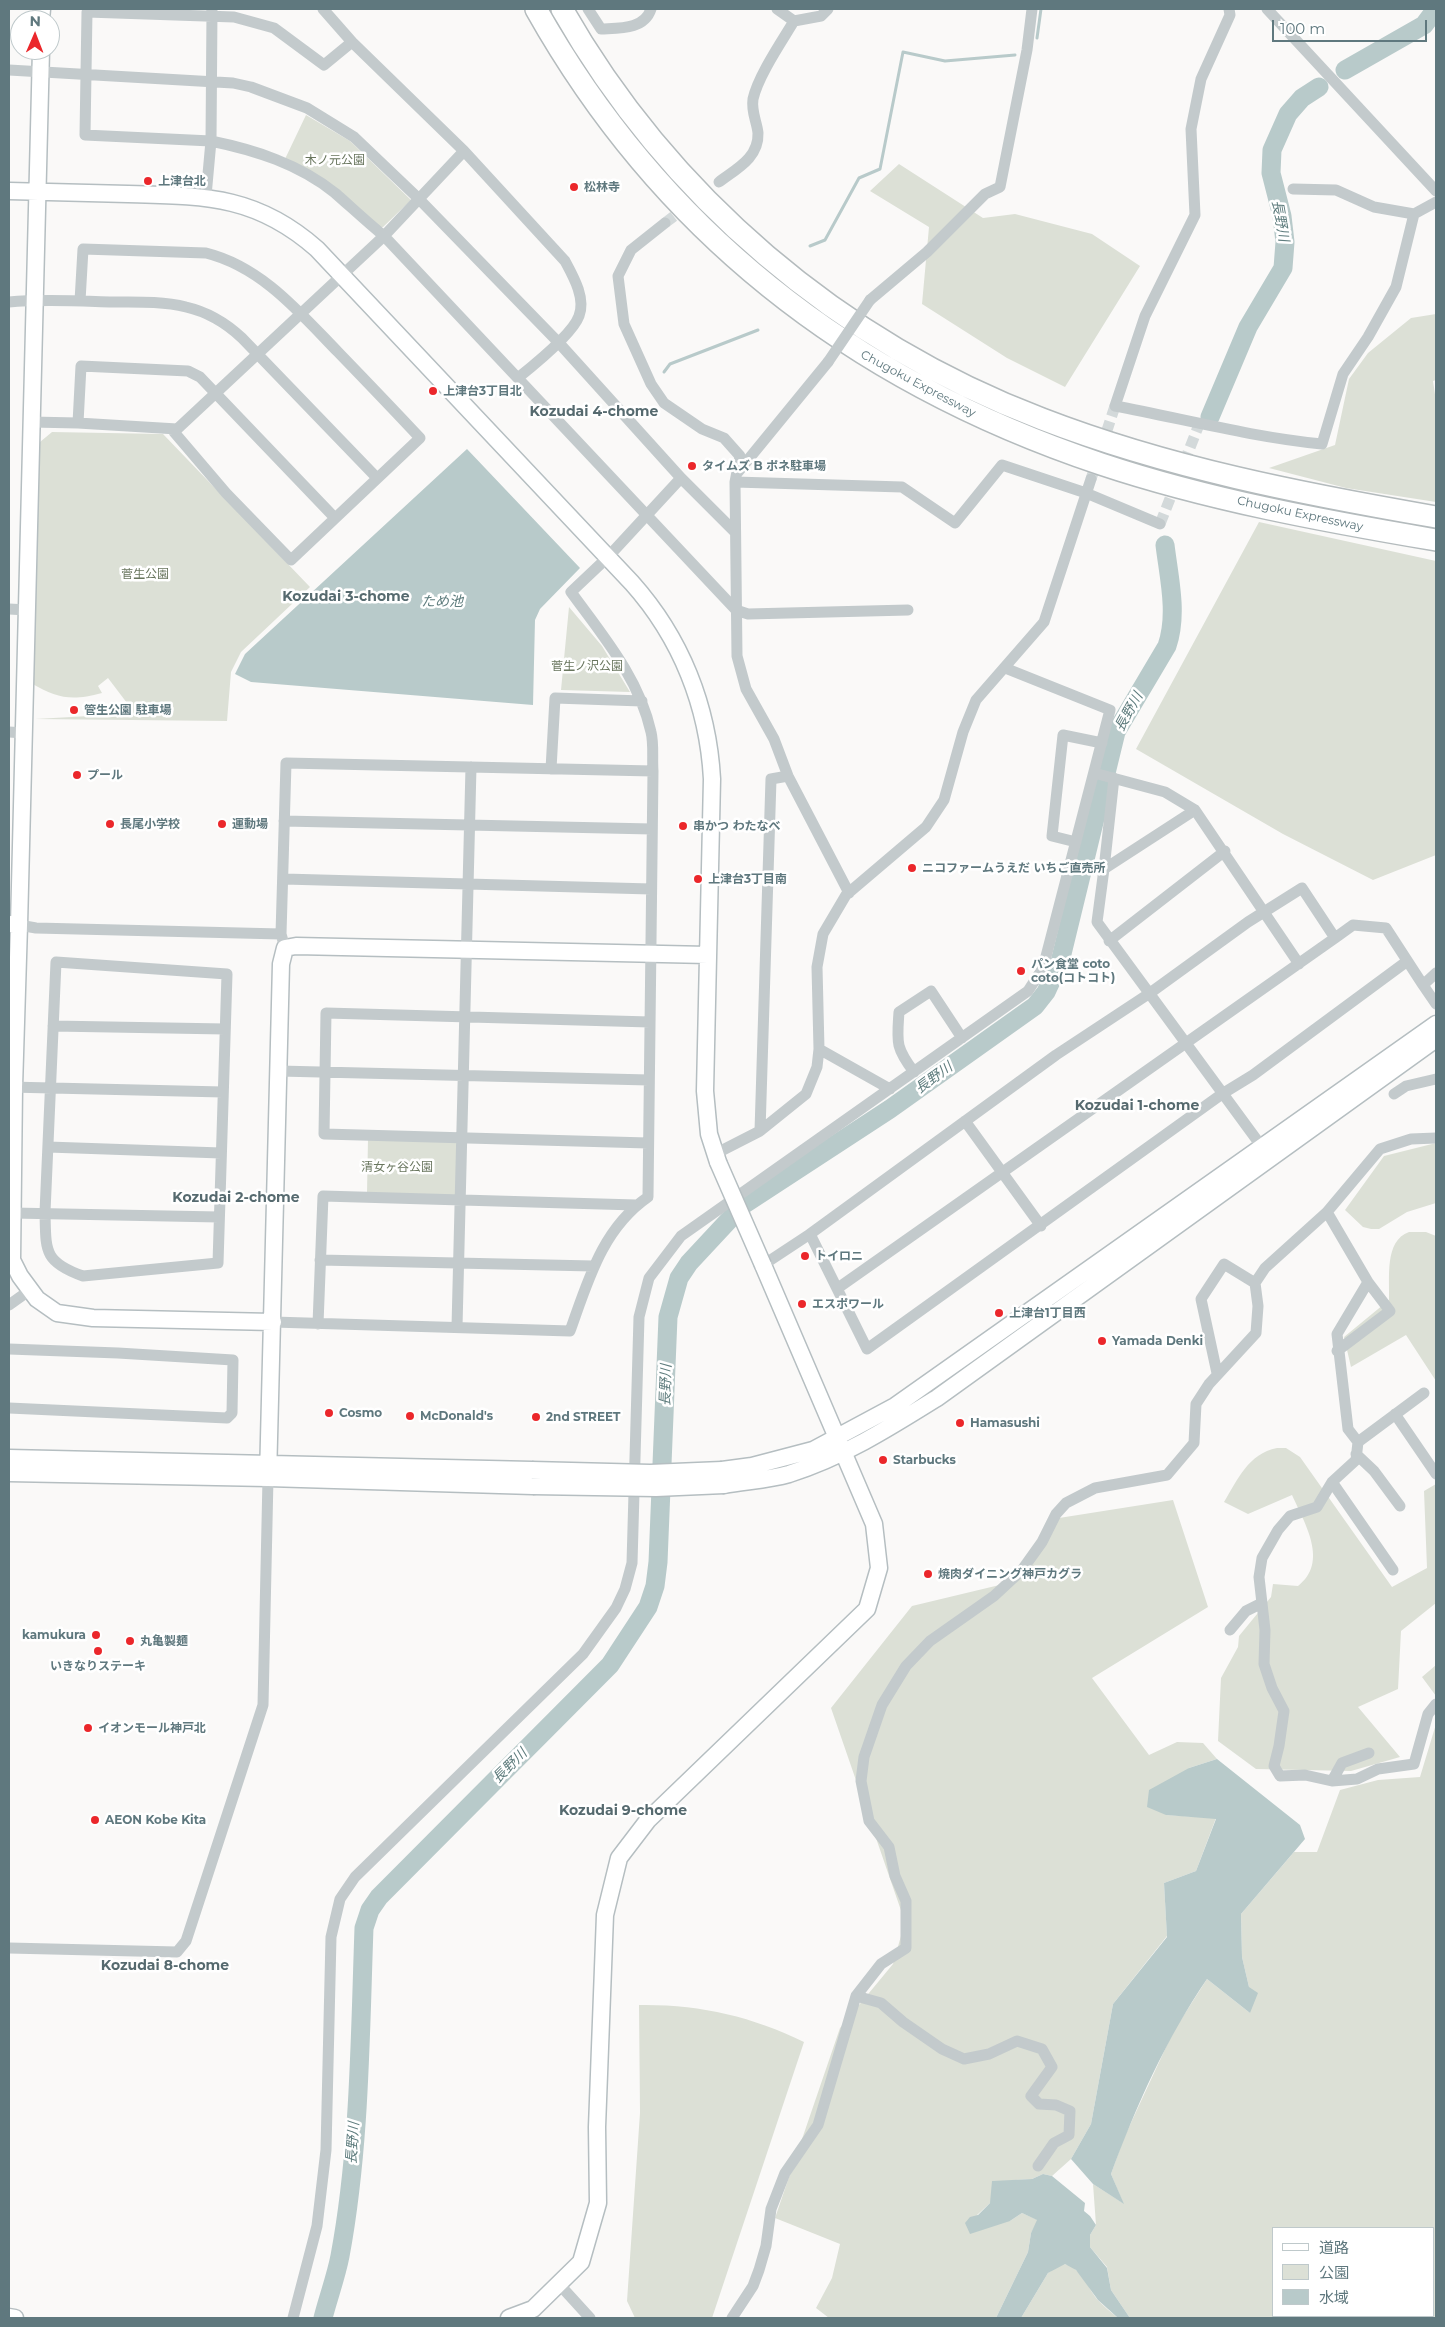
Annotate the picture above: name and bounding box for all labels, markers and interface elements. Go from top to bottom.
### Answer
north arrow [10,10,60,60]
scale bar [1275,10,1430,42]
text: N [29,12,41,30]
text: 100 m [1280,19,1325,38]
park label: 木ノ元公園 [305,153,365,167]
place label: 上津台北 [158,174,206,188]
marker: 上津台北 [142,175,154,187]
place label: 松林寺 [584,180,620,194]
marker: 松林寺 [568,181,580,193]
water label: 長野川 [1268,199,1292,243]
street label: Chugoku Expressway [858,348,978,420]
place label: 上津台3丁目北 [443,384,522,398]
marker: 上津台3丁目北 [427,385,439,397]
district label: Kozudai 4-chome [530,404,658,420]
place label: タイムズ B ポネ駐車場 [702,459,826,473]
marker: タイムズ B ポネ駐車場 [686,460,698,472]
street label: Chugoku Expressway [1236,494,1364,534]
park label: 菅生公園 [121,567,169,581]
district label: Kozudai 3-chome [282,589,410,605]
water label: ため池 [421,594,463,610]
park label: 菅生ノ沢公園 [551,659,623,673]
water label: 長野川 [1111,690,1147,734]
place label: 管生公園 駐車場 [84,703,171,717]
marker: 管生公園 駐車場 [68,704,80,716]
place label: プール [87,768,123,782]
marker: プール [71,769,83,781]
place label: 長尾小学校 [120,817,180,831]
place label: 運動場 [232,817,268,831]
marker: 長尾小学校 [104,818,116,830]
marker: 運動場 [216,818,228,830]
place label: 串かつ わたなべ [693,819,780,833]
marker: 串かつ わたなべ [677,820,689,832]
place label: ニコファームうえだ いちご直売所 [922,861,1105,875]
marker: ニコファームうえだ いちご直売所 [906,862,918,874]
place label: 上津台3丁目南 [708,872,787,886]
marker: 上津台3丁目南 [692,873,704,885]
place label: パン食堂 coto coto(コトコト) [1031,957,1115,985]
marker: パン食堂 coto coto(コトコト) [1015,965,1027,977]
water label: 長野川 [912,1059,956,1097]
district label: Kozudai 1-chome [1075,1098,1199,1114]
park label: 清女ヶ谷公園 [361,1160,433,1174]
district label: Kozudai 2-chome [172,1190,300,1206]
place label: トイロニ [815,1249,863,1263]
marker: トイロニ [799,1250,811,1262]
place label: エスポワール [812,1297,884,1311]
marker: エスポワール [796,1298,808,1310]
place label: 上津台1丁目西 [1009,1306,1086,1320]
marker: 上津台1丁目西 [993,1307,1005,1319]
place label: Yamada Denki [1112,1334,1203,1348]
marker: Yamada Denki [1096,1335,1108,1347]
water label: 長野川 [657,1364,675,1406]
place label: Cosmo [339,1406,382,1420]
marker: Cosmo [323,1407,335,1419]
place label: McDonald's [420,1409,493,1423]
marker: McDonald's [404,1410,416,1422]
place label: 2nd STREET [546,1410,620,1424]
marker: 2nd STREET [530,1411,542,1423]
place label: Hamasushi [970,1416,1040,1430]
marker: Hamasushi [954,1417,966,1429]
place label: Starbucks [893,1453,956,1467]
marker: Starbucks [877,1454,889,1466]
place label: 焼肉ダイニング神戸カグラ [938,1567,1082,1581]
marker: 焼肉ダイニング神戸カグラ [922,1568,934,1580]
place label: kamukura [22,1628,86,1642]
marker: kamukura [90,1629,102,1641]
place label: 丸亀製麺 [140,1634,188,1648]
marker: 丸亀製麺 [124,1635,136,1647]
marker: いきなりステーキ [92,1645,104,1657]
place label: いきなりステーキ [50,1659,146,1673]
place label: イオンモール神戸北 [98,1721,206,1735]
marker: イオンモール神戸北 [82,1722,94,1734]
water label: 長野川 [489,1745,531,1787]
district label: Kozudai 9-chome [559,1803,687,1819]
place label: AEON Kobe Kita [105,1813,206,1827]
marker: AEON Kobe Kita [89,1814,101,1826]
district label: Kozudai 8-chome [101,1958,229,1974]
water label: 長野川 [343,2121,363,2165]
legend [1272,2227,1435,2317]
text: 道路 [1319,2238,1349,2257]
text: 公園 [1319,2263,1349,2282]
text: 水域 [1319,2288,1349,2307]

